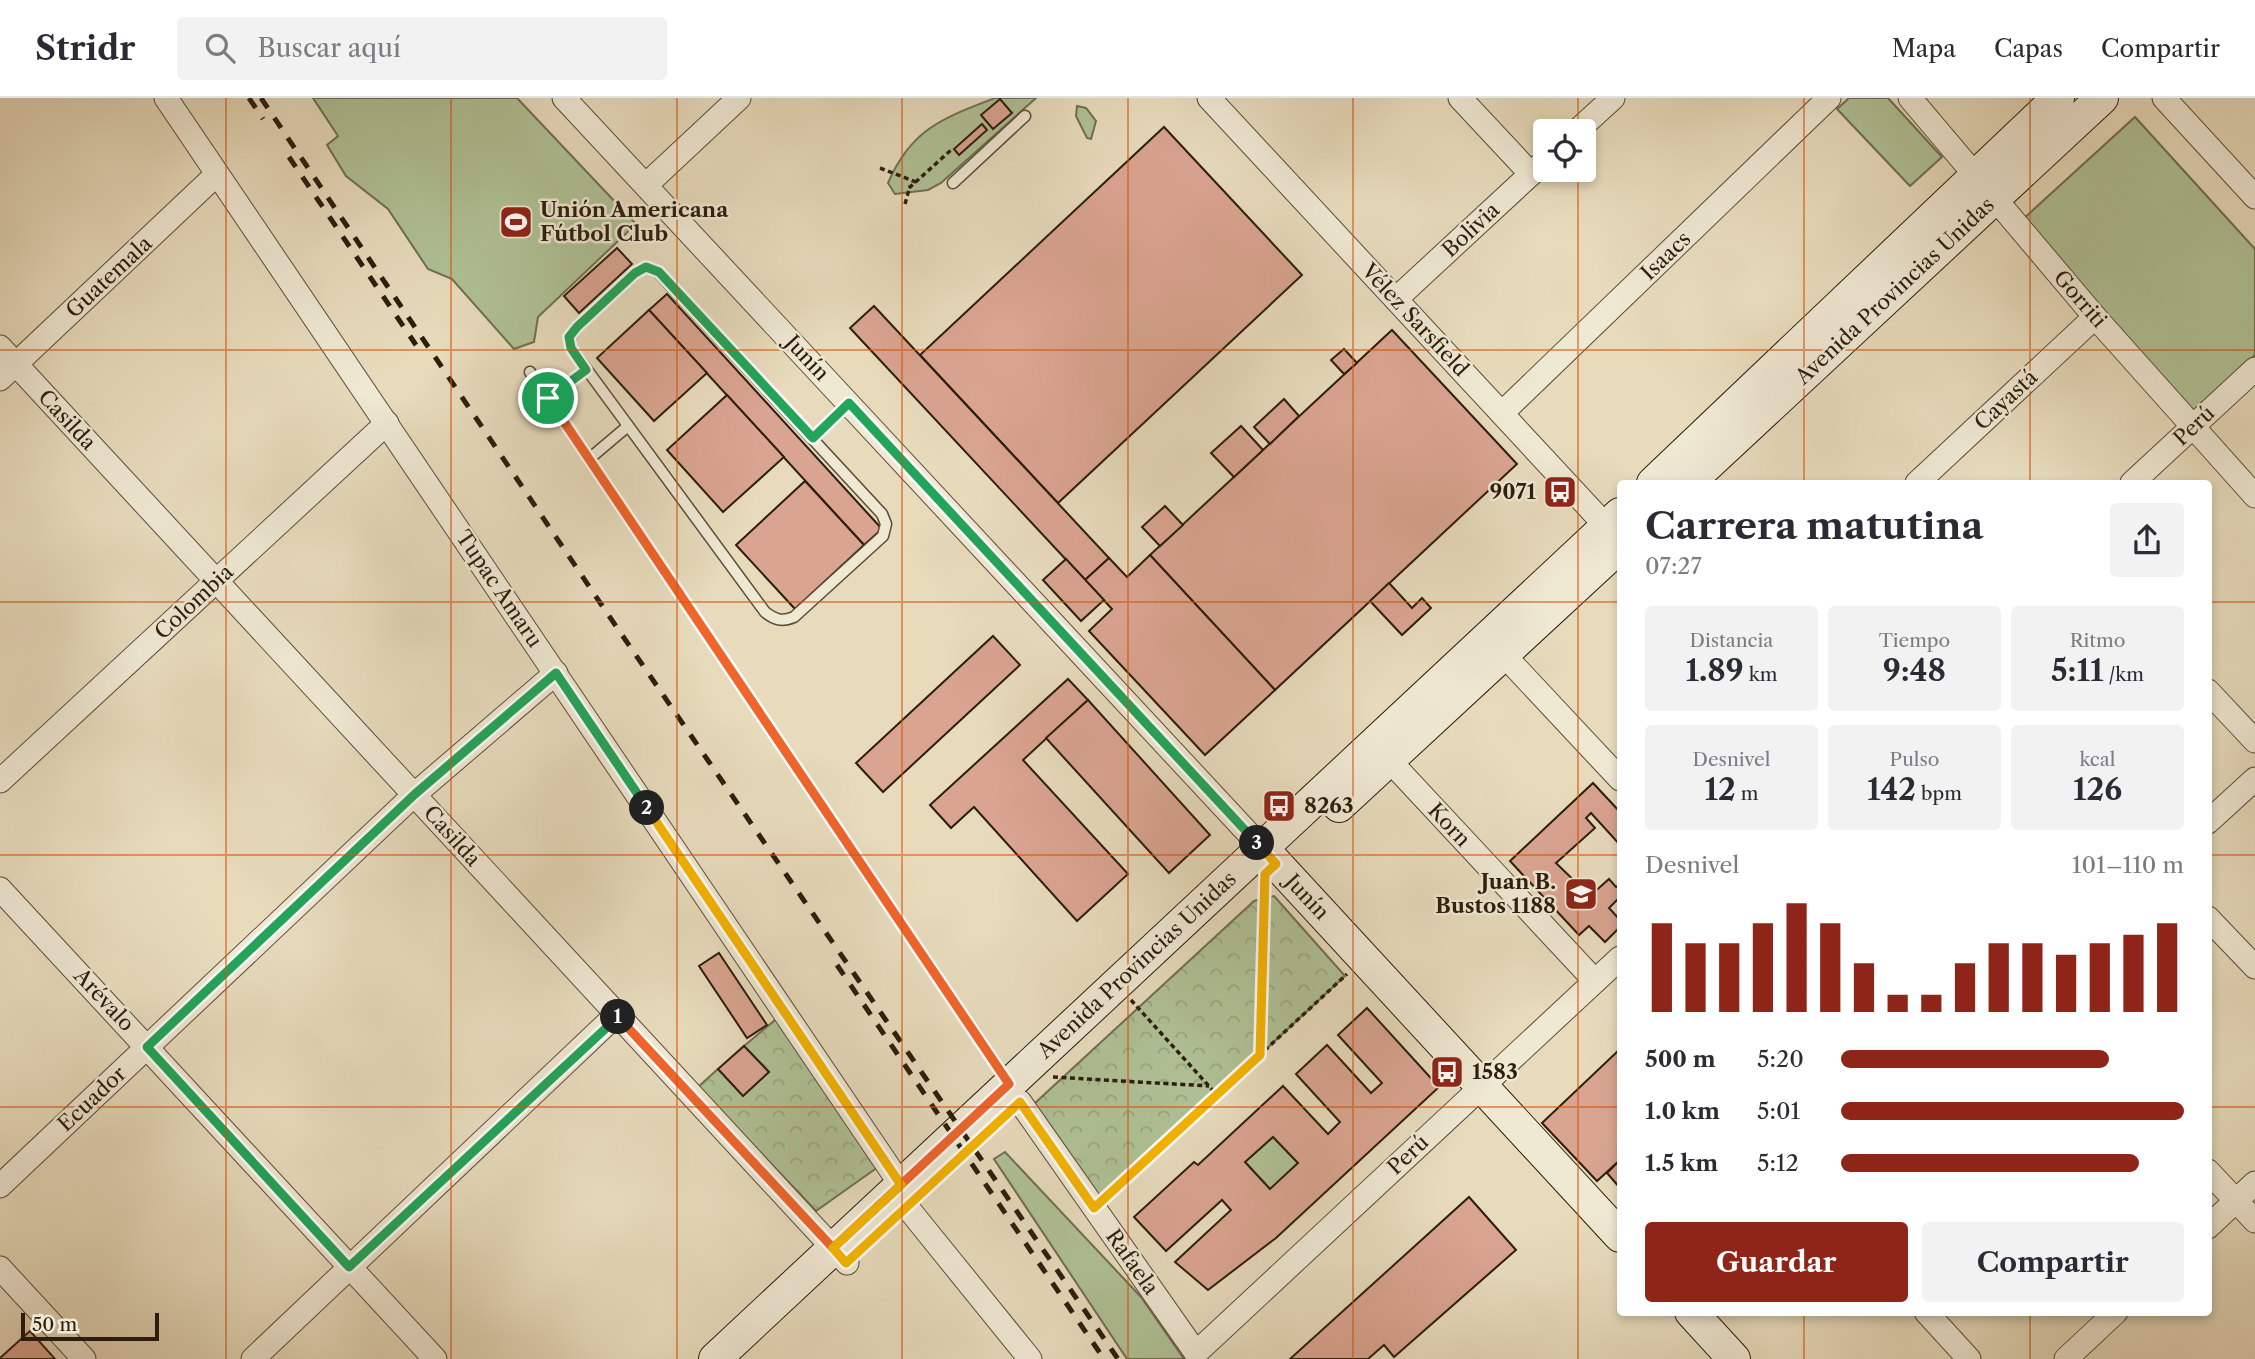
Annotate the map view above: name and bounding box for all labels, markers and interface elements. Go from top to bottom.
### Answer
search box [177,17,667,80]
text: Stridr [35,28,135,69]
icon: search [201,29,239,67]
text: Buscar aquí [257,32,401,64]
text: Mapa [1892,34,1956,63]
text: Capas [1994,34,2063,63]
text: Compartir [2101,34,2220,63]
map controls [1533,119,1596,182]
button: locate [1533,119,1596,182]
street label: Avenida Provincias Unidas [1789,192,1999,390]
street label: Bolivia [1437,196,1505,262]
place label: Unión Americana Fútbol Club [540,197,729,246]
sports icon: Unión Americana Fútbol Club [497,203,535,241]
street label: Isaacs [1636,226,1696,285]
street label: Guatemala [61,230,157,323]
street label: Vélez Sarsfield [1356,257,1474,381]
street label: Gorriti [2049,265,2112,332]
street label: Junín [778,328,835,386]
street label: Cayastá [1969,364,2043,435]
pin [518,368,578,428]
icon: arrive [529,379,567,417]
street label: Casilda [33,384,102,456]
street label: Perú [2168,400,2219,451]
bus stop icon: 9071 [1541,473,1579,511]
place label: 9071 [1490,479,1537,504]
text: Carrera matutina [1645,502,1984,549]
button: share [2110,503,2184,577]
street label: Tupac Amaru [451,525,548,652]
text: 07:27 [1645,552,1702,580]
street label: Colombia [149,558,239,644]
text: Distancia [1690,629,1773,652]
text: Tiempo [1879,629,1950,652]
text: Ritmo [2070,629,2125,652]
text: 1.89 [1686,652,1744,689]
text: 9:48 [1883,652,1946,689]
text: 5:11 [2051,652,2103,689]
text: km [1744,663,1777,686]
text: /km [2103,663,2144,686]
text: Desnivel [1693,748,1770,771]
text: Pulso [1890,748,1939,771]
text: kcal [2080,748,2115,771]
text: 12 [1705,771,1736,808]
text: 142 [1867,771,1916,808]
text: 126 [2073,771,2122,808]
text: m [1736,782,1758,805]
text: bpm [1916,782,1962,805]
bus stop icon: 8263 [1260,787,1298,825]
pin: 2 [630,790,664,826]
place label: 8263 [1304,793,1354,818]
text: 2 [641,796,652,819]
street label: Korn [1423,798,1476,852]
street label: Casilda [419,800,487,872]
pin: 3 [1240,826,1274,860]
text: 3 [1251,831,1262,854]
text: Desnivel [1645,851,1739,879]
text: 101–110 m [2072,851,2184,879]
street label: Avenida Provincias Unidas [1031,866,1241,1064]
street label: Junín [1278,867,1335,925]
place label: Juan B. Bustos 1188 [1435,869,1556,918]
school or university icon: Juan B. Bustos 1188 [1562,875,1600,913]
street label: Arévalo [68,962,140,1036]
pin: 1 [600,1000,636,1034]
text: 1 [613,1005,622,1028]
text: 500 m [1645,1045,1716,1073]
text: 5:20 [1757,1045,1804,1073]
bus stop icon: 1583 [1428,1053,1466,1091]
place label: 1583 [1472,1059,1518,1084]
street label: Ecuador [52,1061,131,1136]
text: 1.0 km [1645,1097,1720,1125]
text: 5:01 [1757,1097,1800,1125]
street label: Perú [1382,1129,1433,1180]
text: 1.5 km [1645,1149,1718,1177]
text: 5:12 [1757,1149,1799,1177]
button: Guardar [1645,1222,1908,1302]
button: Compartir [1922,1222,2184,1302]
street label: Rafaela [1101,1224,1164,1300]
scale bar [21,1310,159,1342]
text: 50 m [32,1313,77,1336]

